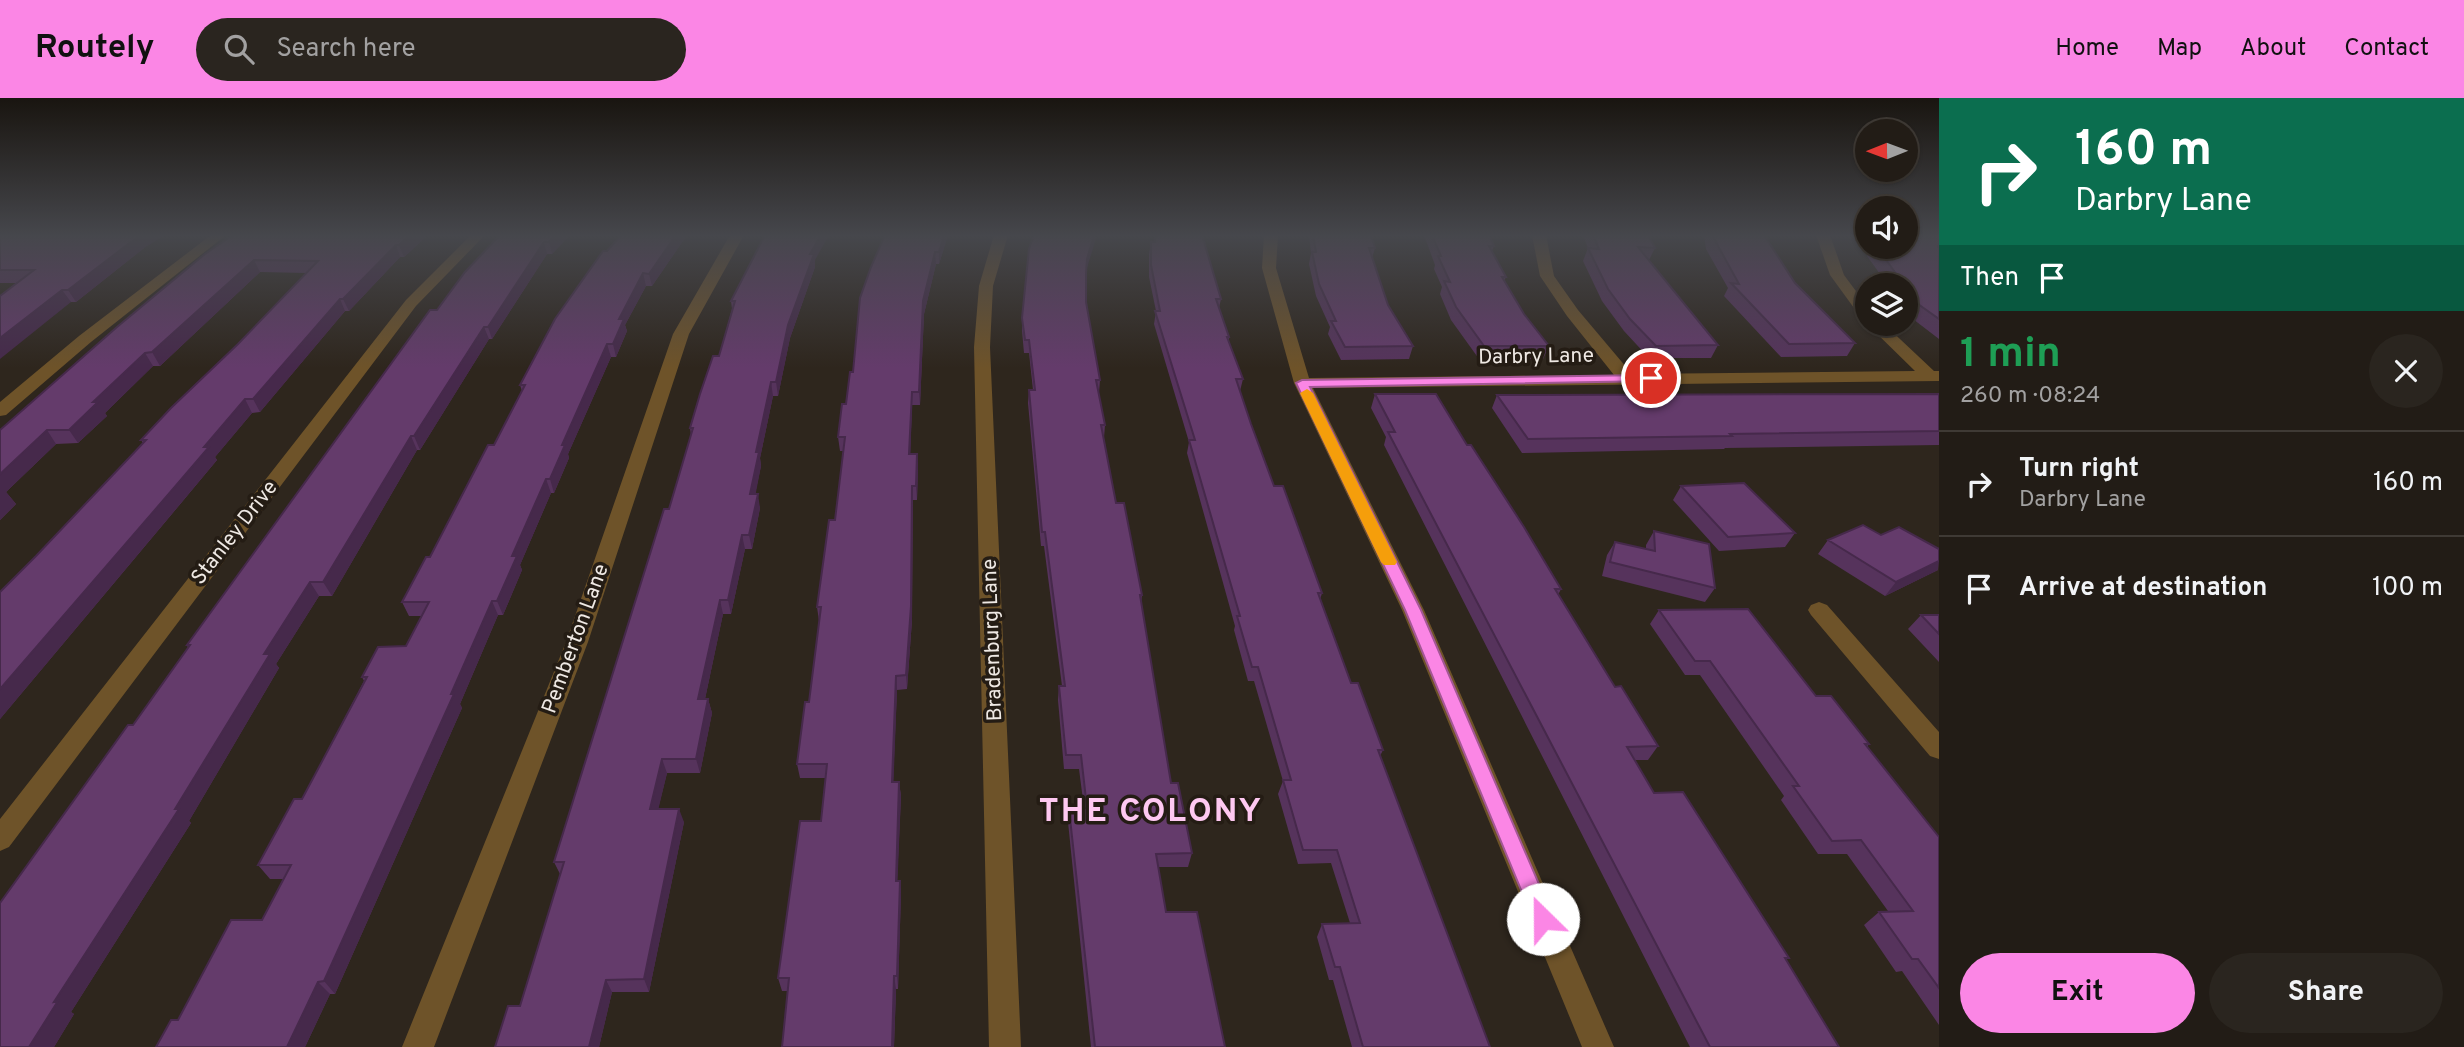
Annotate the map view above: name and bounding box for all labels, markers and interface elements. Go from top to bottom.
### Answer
search box [196,18,686,81]
text: Routely [35,28,154,70]
icon: search [220,30,258,68]
text: Search here [276,33,415,66]
text: Home [2055,34,2119,64]
text: Map [2157,34,2202,64]
text: About [2240,34,2306,64]
text: Contact [2344,34,2429,64]
north arrow [1855,119,1918,182]
map controls [1855,119,1918,336]
text: 160 m [2075,121,2212,183]
icon: right [1960,126,2051,217]
text: Darbry Lane [2075,182,2252,222]
button: sound [1855,196,1918,259]
icon: arrive [2033,259,2071,297]
text: Then [1960,262,2019,295]
button: layers [1855,273,1918,336]
text: 1 min [1960,329,2061,382]
button: close [2369,334,2443,408]
street label: Darbry Lane [1478,342,1594,372]
pin [1621,348,1681,408]
icon: arrive [1632,359,1670,397]
text: 260 m · 08:24 [1960,382,2100,411]
text: Turn right [2019,453,2139,486]
icon: right [1960,465,1998,503]
text: 160 m [2373,467,2443,500]
street label: Stanley Drive [186,475,284,591]
text: Darbry Lane [2019,486,2146,515]
street label: Bradenburg Lane [977,558,1009,722]
street label: Pemberton Lane [536,560,616,718]
icon: arrive [1960,570,1998,608]
text: Arrive at destination [2019,572,2267,605]
text: 100 m [2372,572,2443,605]
district label: THE COLONY [1039,792,1263,834]
position arrow [1506,882,1580,956]
button: Exit [1960,953,2195,1033]
button: Share [2209,953,2443,1033]

